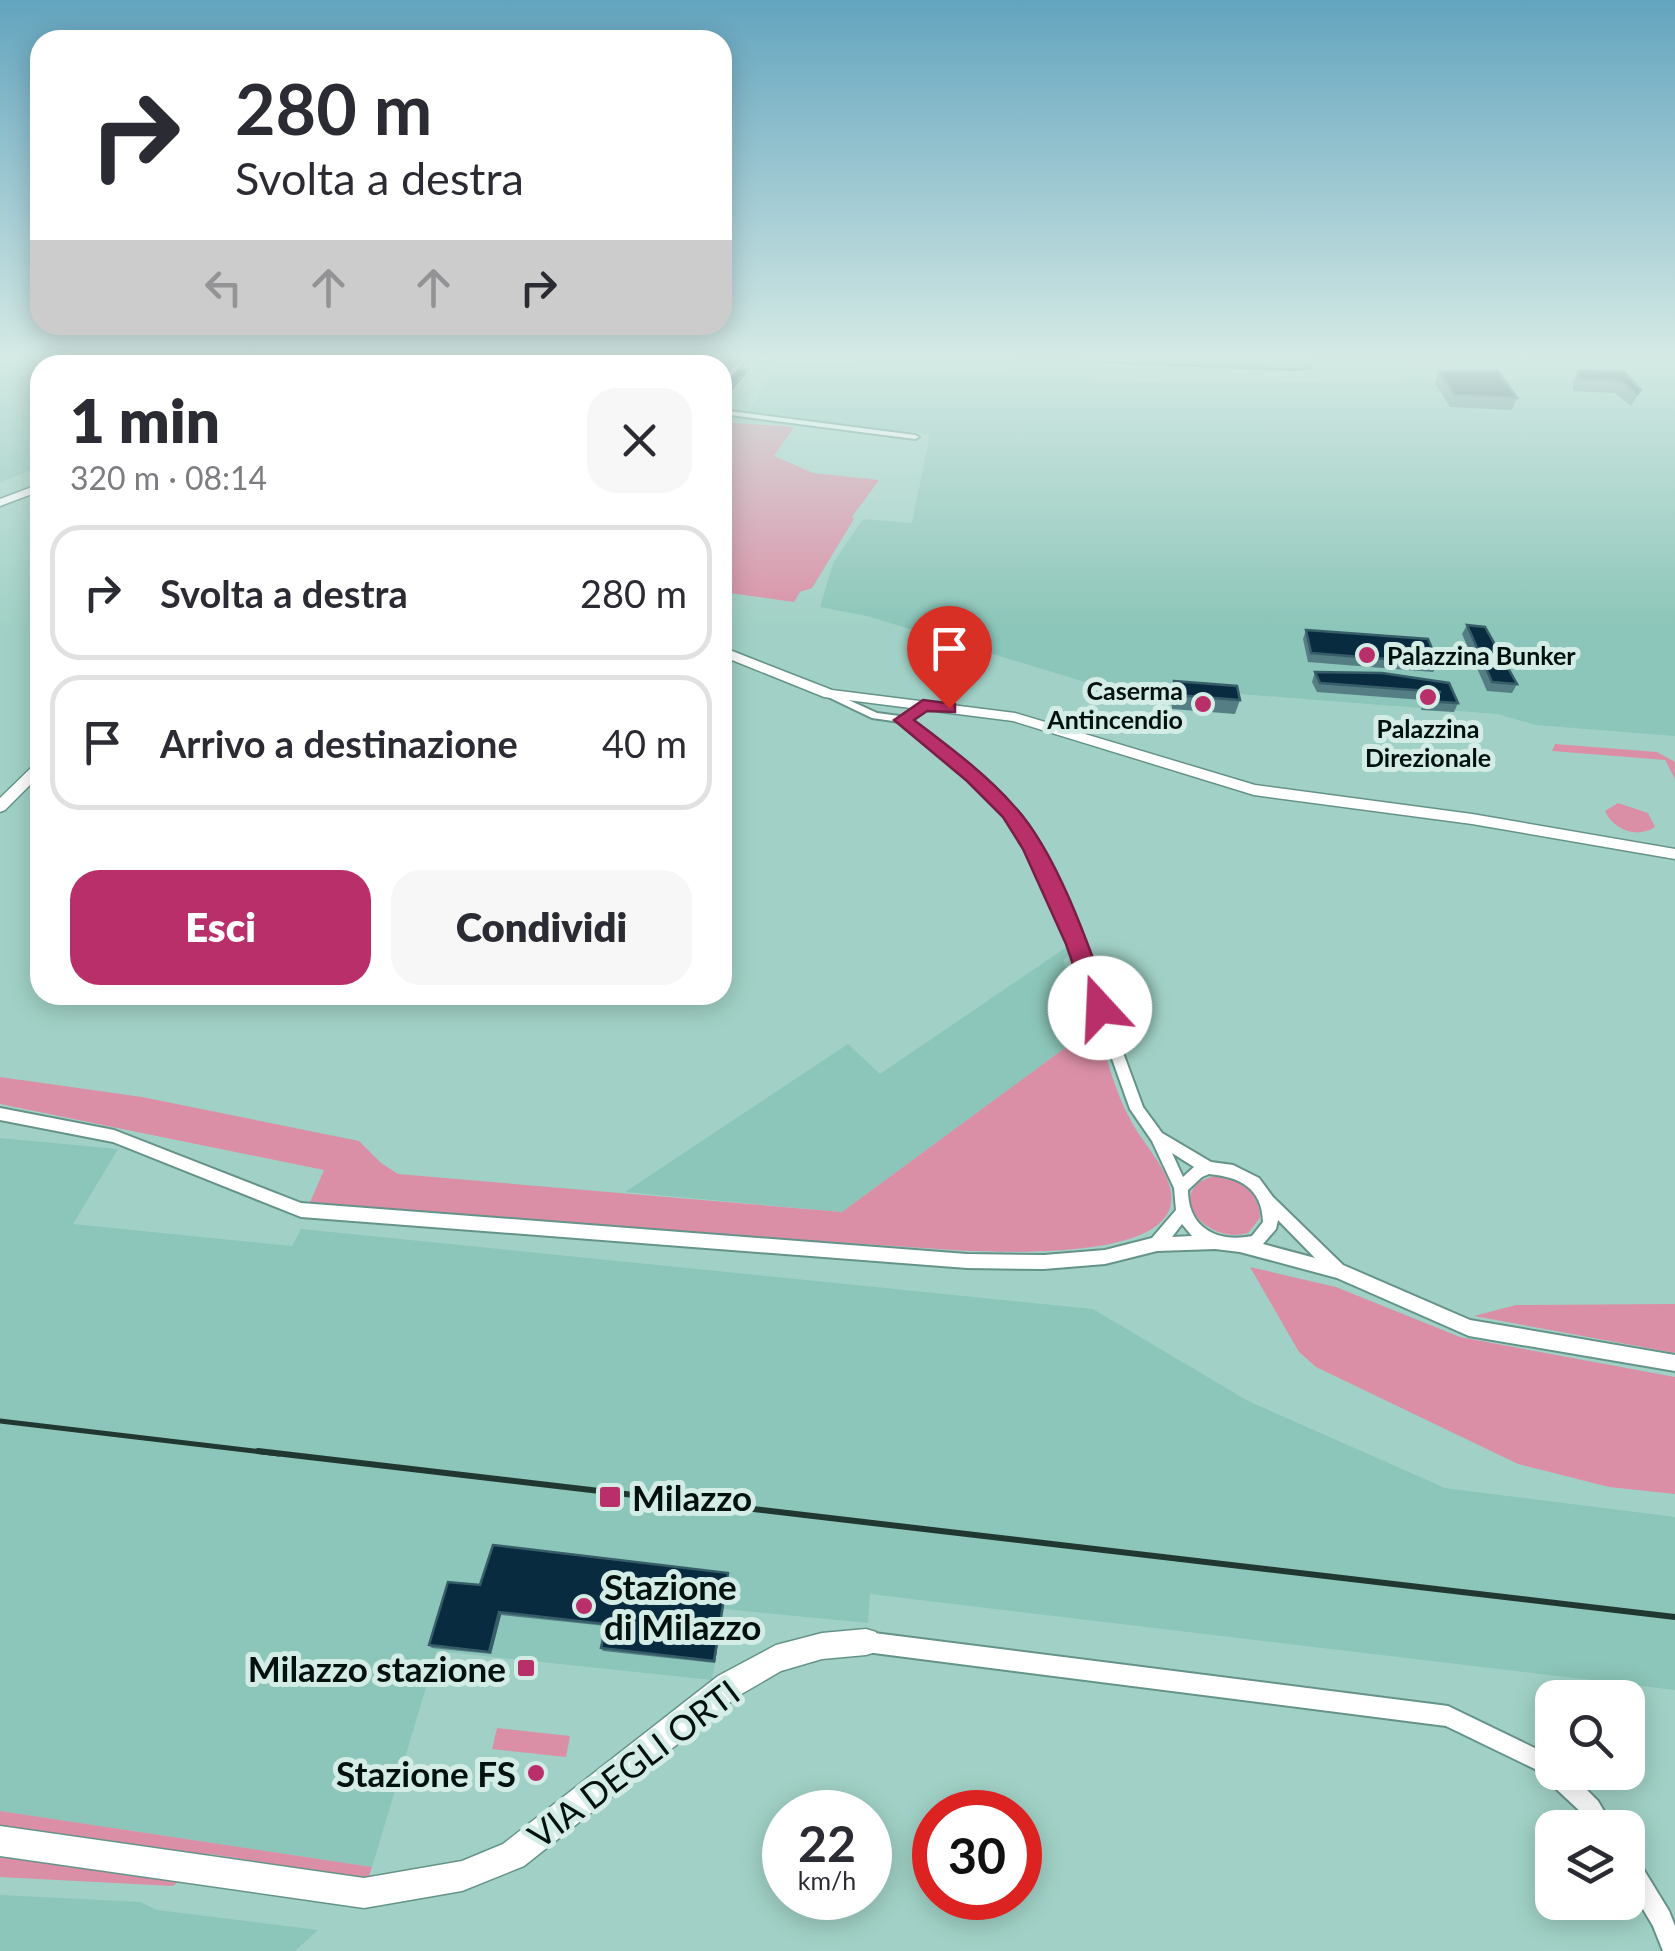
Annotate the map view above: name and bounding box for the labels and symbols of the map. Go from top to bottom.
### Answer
pin [907,606,992,709]
place label: Palazzina Bunker [1387,640,1576,670]
marker: Palazzina Bunker [1356,644,1378,666]
place label: Caserma Antincendio [1046,675,1183,734]
marker: Palazzina Direzionale [1417,686,1439,708]
marker: Caserma Antincendio [1192,693,1214,715]
place label: Palazzina Direzionale [1365,713,1491,772]
position arrow [1048,956,1152,1060]
place label: Milazzo [632,1476,752,1518]
marker: Milazzo [597,1484,623,1510]
place label: Stazione di Milazzo [604,1565,761,1647]
marker: Stazione di Milazzo [573,1595,595,1617]
place label: Milazzo stazione [248,1647,506,1689]
marker: Milazzo stazione [515,1657,537,1679]
street label: VIA DEGLI ORTI [519,1670,747,1856]
place label: Stazione FS [336,1752,516,1794]
marker: Stazione FS [525,1762,547,1784]
speed limit sign: 30 [912,1790,1042,1920]

